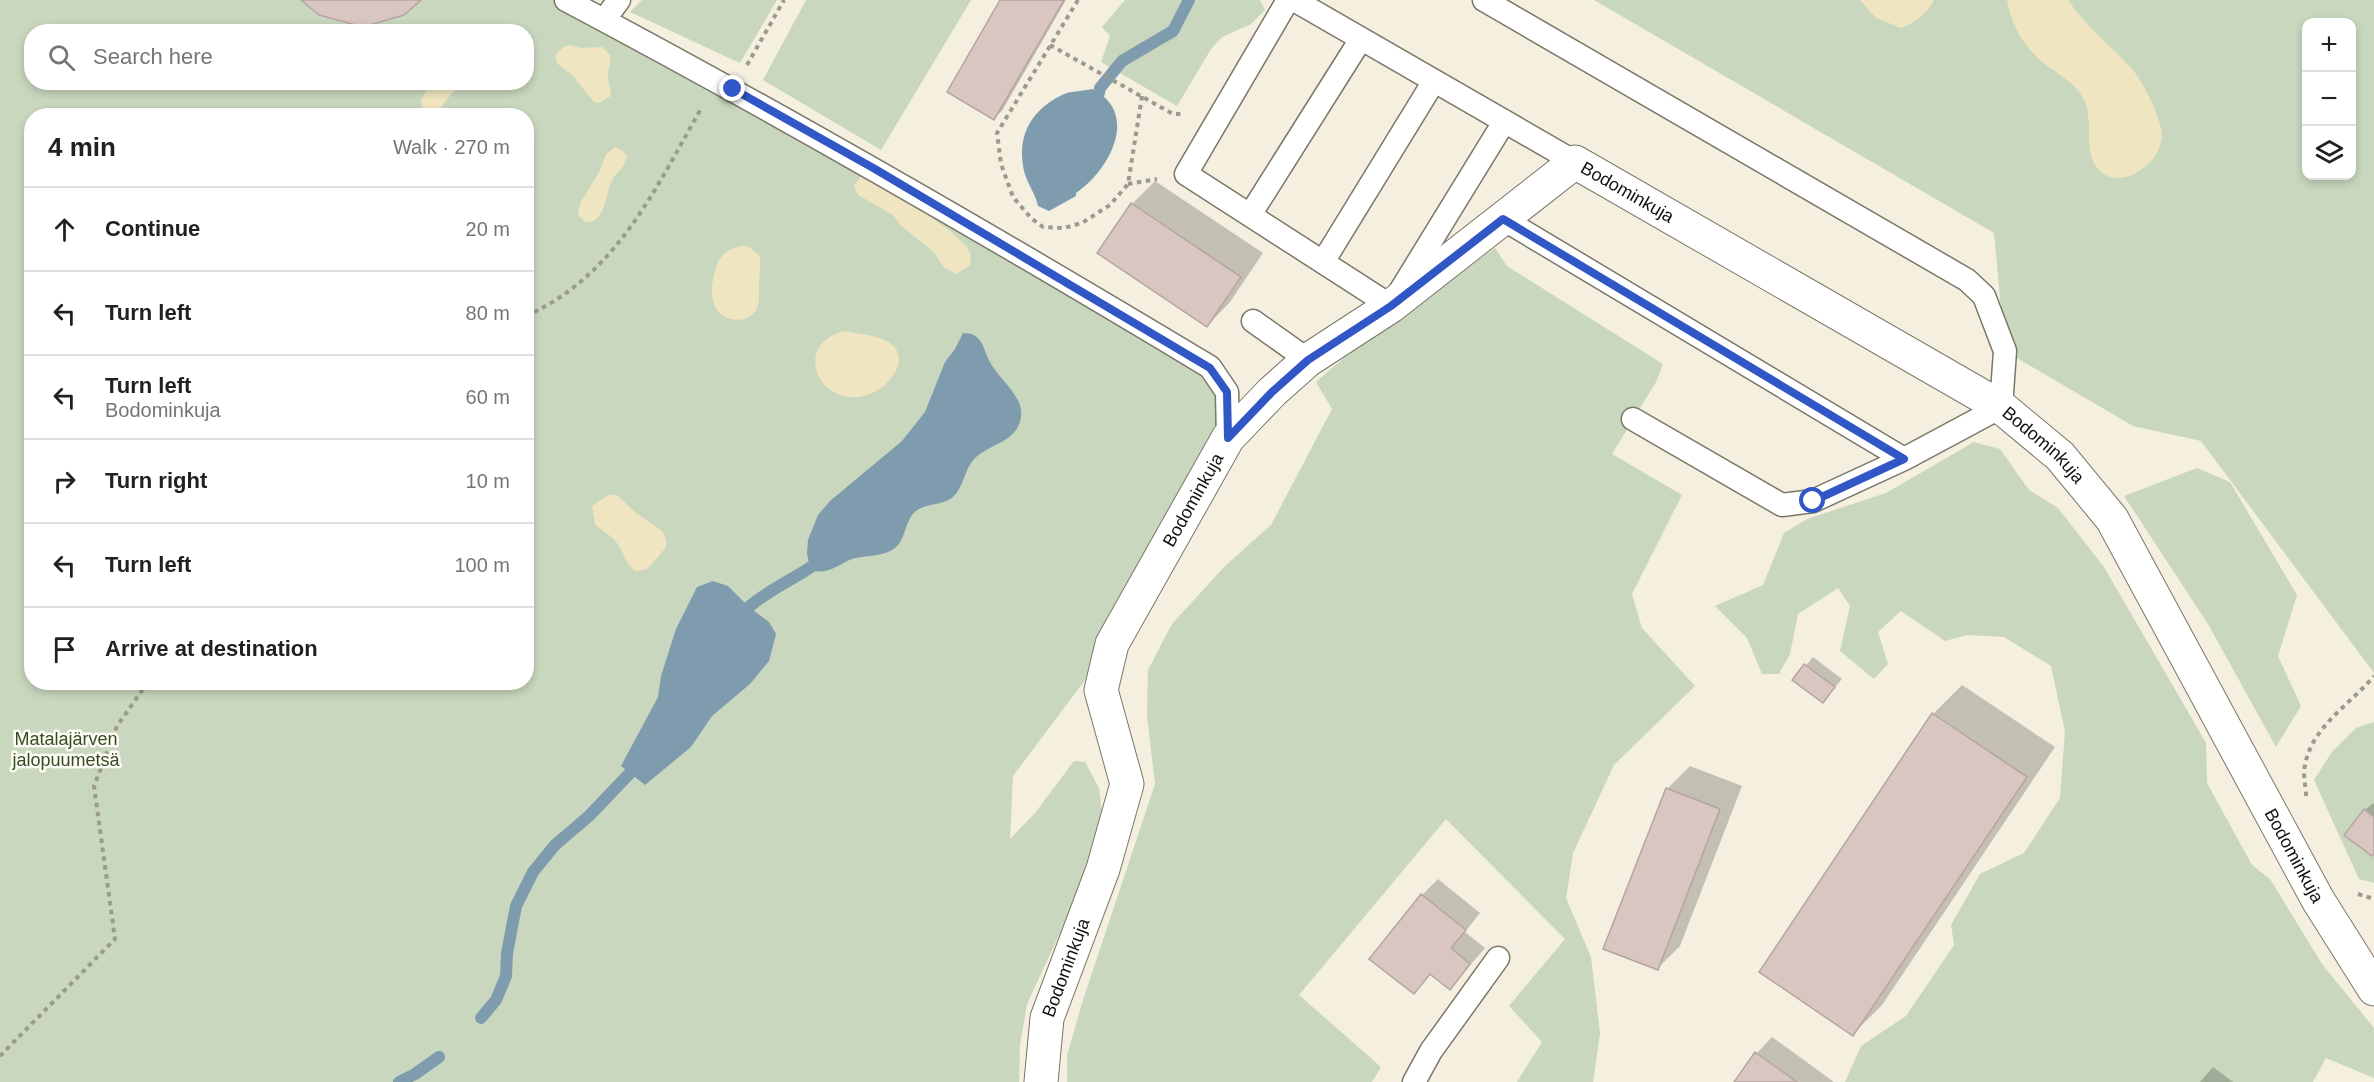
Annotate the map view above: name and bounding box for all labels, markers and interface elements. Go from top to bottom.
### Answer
map controls [2302,18,2356,180]
button: + [2302,18,2356,72]
search box [24,24,534,90]
icon: search [45,41,78,74]
text: Search here [93,44,213,69]
button: − [2302,72,2356,126]
route end [719,75,745,101]
button: layers [2302,126,2356,180]
text: 4 min [48,132,116,162]
text: Walk · 270 m [393,136,510,158]
street label: Bodominkuja [1577,158,1678,227]
icon: ahead [48,213,81,246]
text: Continue [105,216,200,241]
text: 20 m [466,218,510,240]
icon: left [48,297,81,330]
text: Turn left [105,300,191,325]
text: 80 m [466,302,510,324]
text: Turn left [105,373,191,398]
icon: left [48,381,81,414]
text: 60 m [466,386,510,408]
text: Bodominkuja [105,399,221,421]
street label: Bodominkuja [1998,403,2089,488]
street label: Bodominkuja [1159,449,1228,550]
icon: right [48,465,81,498]
text: Turn right [105,468,207,493]
text: 10 m [466,470,510,492]
route start [1799,487,1825,513]
icon: left [48,549,81,582]
text: Turn left [105,552,191,577]
text: 100 m [454,554,510,576]
icon: arrive [48,633,81,666]
text: Arrive at destination [105,636,318,661]
park label: Matalajärven jalopuumetsä [11,729,121,770]
street label: Bodominkuja [2260,805,2328,907]
street label: Bodominkuja [1038,915,1094,1020]

